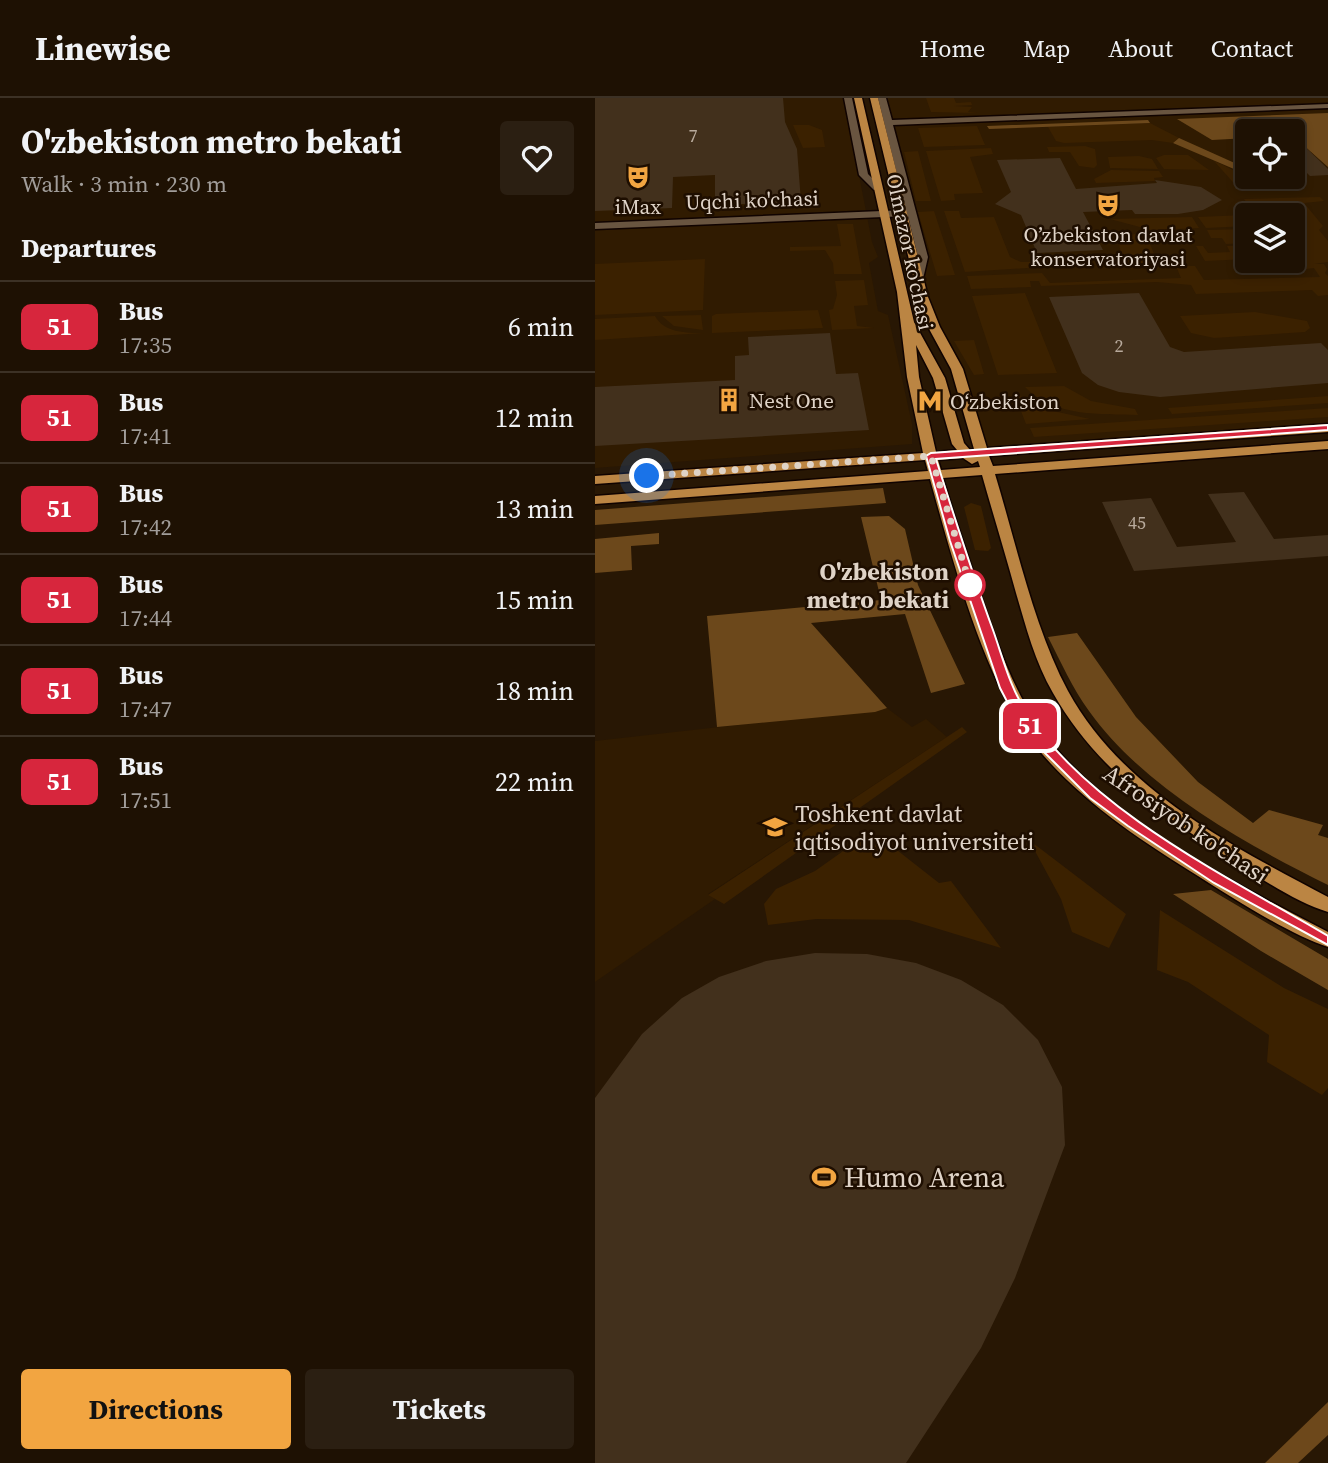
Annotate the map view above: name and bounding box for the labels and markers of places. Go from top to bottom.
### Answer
theatre icon: iMax [624,163,652,191]
theatre icon: O’zbekiston davlat konservatoriyasi [1094,191,1122,219]
place label: iMax [615,192,661,221]
place label: O’zbekiston davlat konservatoriyasi [1023,220,1193,273]
building icon: Nest One [715,386,743,414]
place label: Nest One [749,386,834,415]
metro station icon: Oʻzbekiston [916,387,944,415]
place label: Oʻzbekiston [950,387,1060,416]
place label: O'zbekiston metro bekati [807,555,949,616]
marker: O'zbekiston metro bekati [955,570,985,600]
place label: Toshkent davlat iqtisodiyot universiteti [795,797,1034,858]
school or university icon: Toshkent davlat iqtisodiyot universiteti [761,813,789,841]
place label: Humo Arena [844,1158,1005,1196]
sports icon: Humo Arena [810,1163,838,1191]

